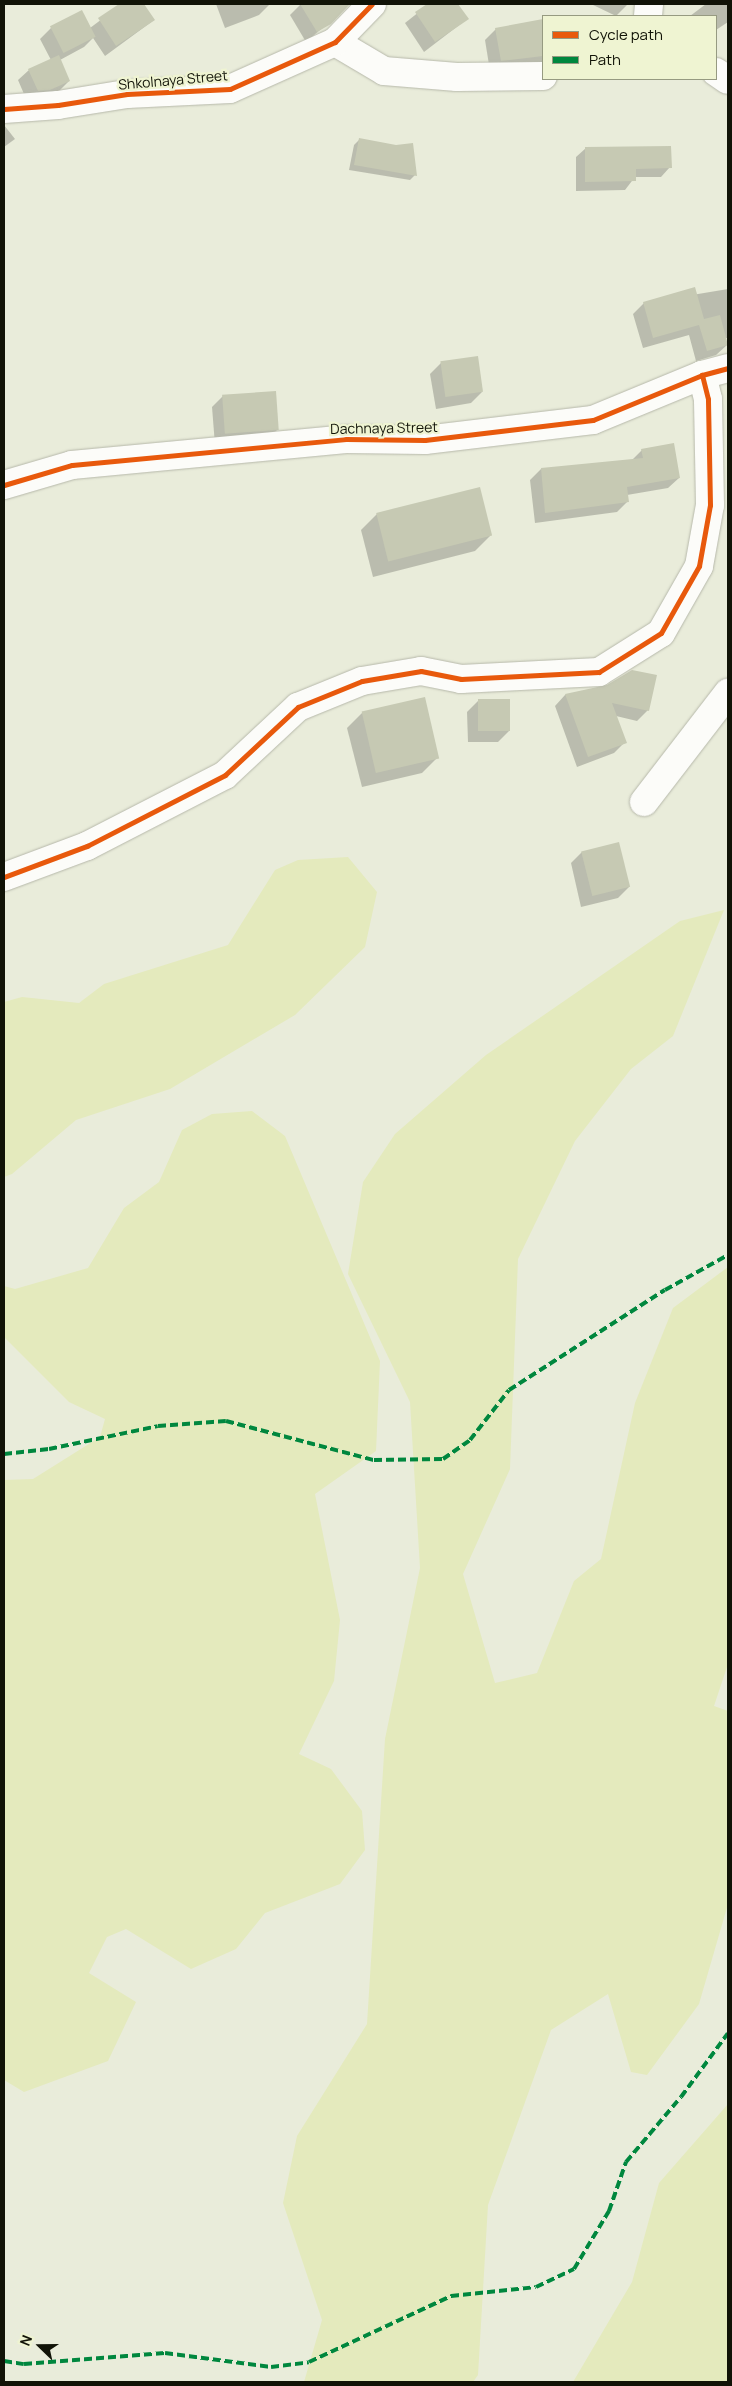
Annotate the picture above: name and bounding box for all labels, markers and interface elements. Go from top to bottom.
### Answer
legend [542,15,717,80]
text: Cycle path [589,24,663,45]
text: Path [589,49,621,70]
street label: Shkolnaya Street [118,67,228,93]
street label: Dachnaya Street [330,419,438,437]
north arrow [15,2321,65,2371]
text: N [15,2332,36,2348]

